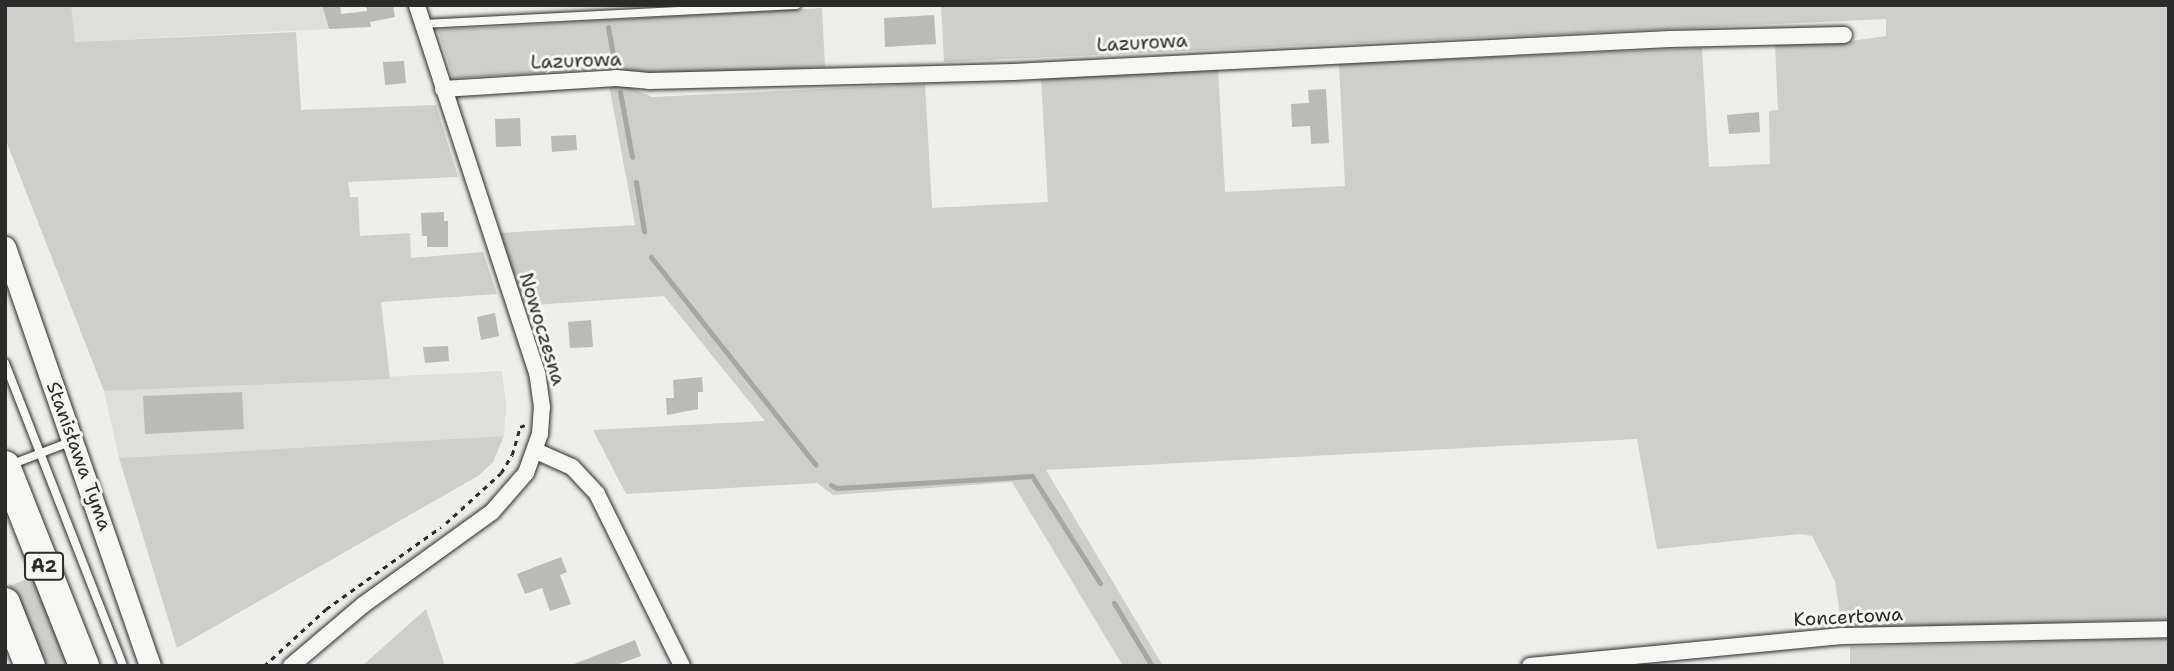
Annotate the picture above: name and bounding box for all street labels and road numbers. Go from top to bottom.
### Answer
street label: Lazurowa [1096,29,1188,57]
street label: Lazurowa [530,48,622,74]
street label: Nowoczesna [514,270,570,388]
street label: Stanisława Tyma [41,378,117,534]
road number: A2 [23,552,65,580]
street label: Koncertowa [1793,603,1903,631]

